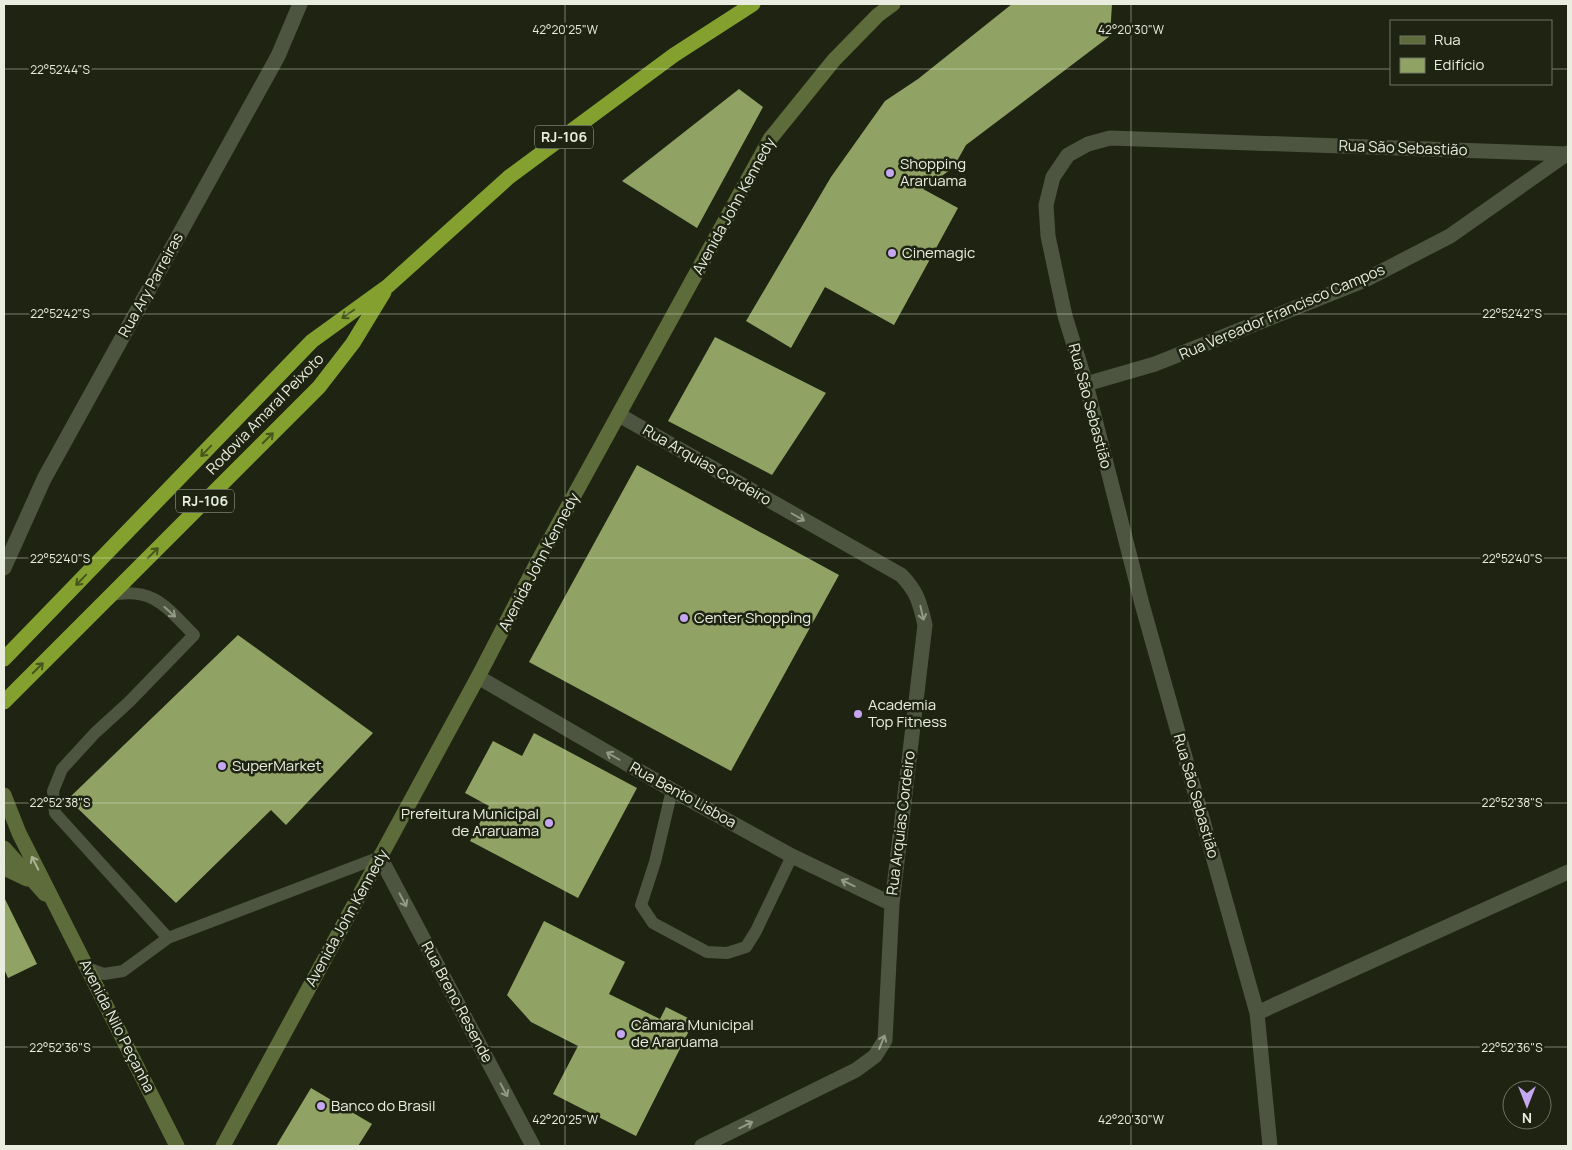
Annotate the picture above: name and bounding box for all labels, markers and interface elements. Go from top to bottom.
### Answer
legend [1390,20,1552,85]
text: 42°20'25"W [532,21,599,38]
text: 42°20'30"W [1098,21,1165,38]
text: Rua [1434,29,1461,50]
text: Edifício [1434,54,1485,75]
text: 22°52'44"S [30,61,90,78]
road number: RJ-106 [535,125,593,148]
street label: Avenida John Kennedy [687,133,780,278]
street label: Rua São Sebastião [1338,135,1468,160]
place label: Shopping Araruama [900,153,967,191]
marker: Shopping Araruama [884,167,896,179]
street label: Rua Ary Parreiras [113,229,188,341]
place label: Cinemagic [902,242,975,263]
marker: Cinemagic [886,247,898,259]
street label: Rua Vereador Francisco Campos [1176,259,1388,364]
text: 22°52'42"S [30,305,90,322]
text: 22°52'42"S [1482,305,1542,322]
one-way arrow [341,309,355,319]
street label: Rua São Sebastião [1064,341,1117,471]
street label: Rodovia Amaral Peixoto [201,348,328,479]
street label: Rua Arquias Cordeiro [639,419,776,510]
one-way arrow [262,432,274,444]
one-way arrow [200,444,212,457]
street label: Avenida John Kennedy [493,489,584,635]
road number: RJ-106 [176,490,234,512]
one-way arrow [790,512,805,522]
one-way arrow [147,546,159,559]
text: 22°52'40"S [30,550,90,567]
text: 22°52'40"S [1482,550,1542,567]
one-way arrow [75,574,87,586]
one-way arrow [918,604,927,620]
one-way arrow [164,606,177,618]
place label: Center Shopping [694,607,811,628]
marker: Center Shopping [678,612,690,624]
one-way arrow [32,661,44,674]
place label: Academia Top Fitness [868,694,947,732]
marker: Academia Top Fitness [852,708,864,720]
street label: Rua São Sebastião [1169,731,1224,861]
street label: Rua Arquias Cordeiro [881,749,920,896]
one-way arrow [606,750,620,760]
place label: SuperMarket [232,755,322,776]
street label: Rua Bento Lisboa [626,757,740,833]
marker: SuperMarket [216,760,228,772]
text: 22°52'38"S [30,794,90,811]
text: 22°52'38"S [1482,794,1542,811]
place label: Prefeitura Municipal de Araruama [401,803,539,841]
marker: Prefeitura Municipal de Araruama [543,817,555,829]
street label: Avenida John Kennedy [300,845,393,990]
one-way arrow [30,855,40,870]
one-way arrow [841,878,856,887]
one-way arrow [399,892,408,907]
street label: Rua Breno Resende [417,937,498,1066]
street label: Avenida Nilo Peçanha [75,955,160,1096]
place label: Câmara Municipal de Araruama [631,1014,754,1052]
marker: Câmara Municipal de Araruama [615,1028,627,1040]
one-way arrow [878,1034,887,1049]
text: 22°52'36"S [29,1039,91,1056]
text: 22°52'36"S [1481,1039,1543,1056]
north arrow [1502,1080,1552,1130]
one-way arrow [499,1082,509,1097]
place label: Banco do Brasil [331,1095,436,1116]
marker: Banco do Brasil [315,1100,327,1112]
text: N [1522,1109,1532,1128]
text: 42°20'25"W [532,1111,599,1128]
text: 42°20'30"W [1098,1111,1165,1128]
one-way arrow [738,1119,753,1129]

